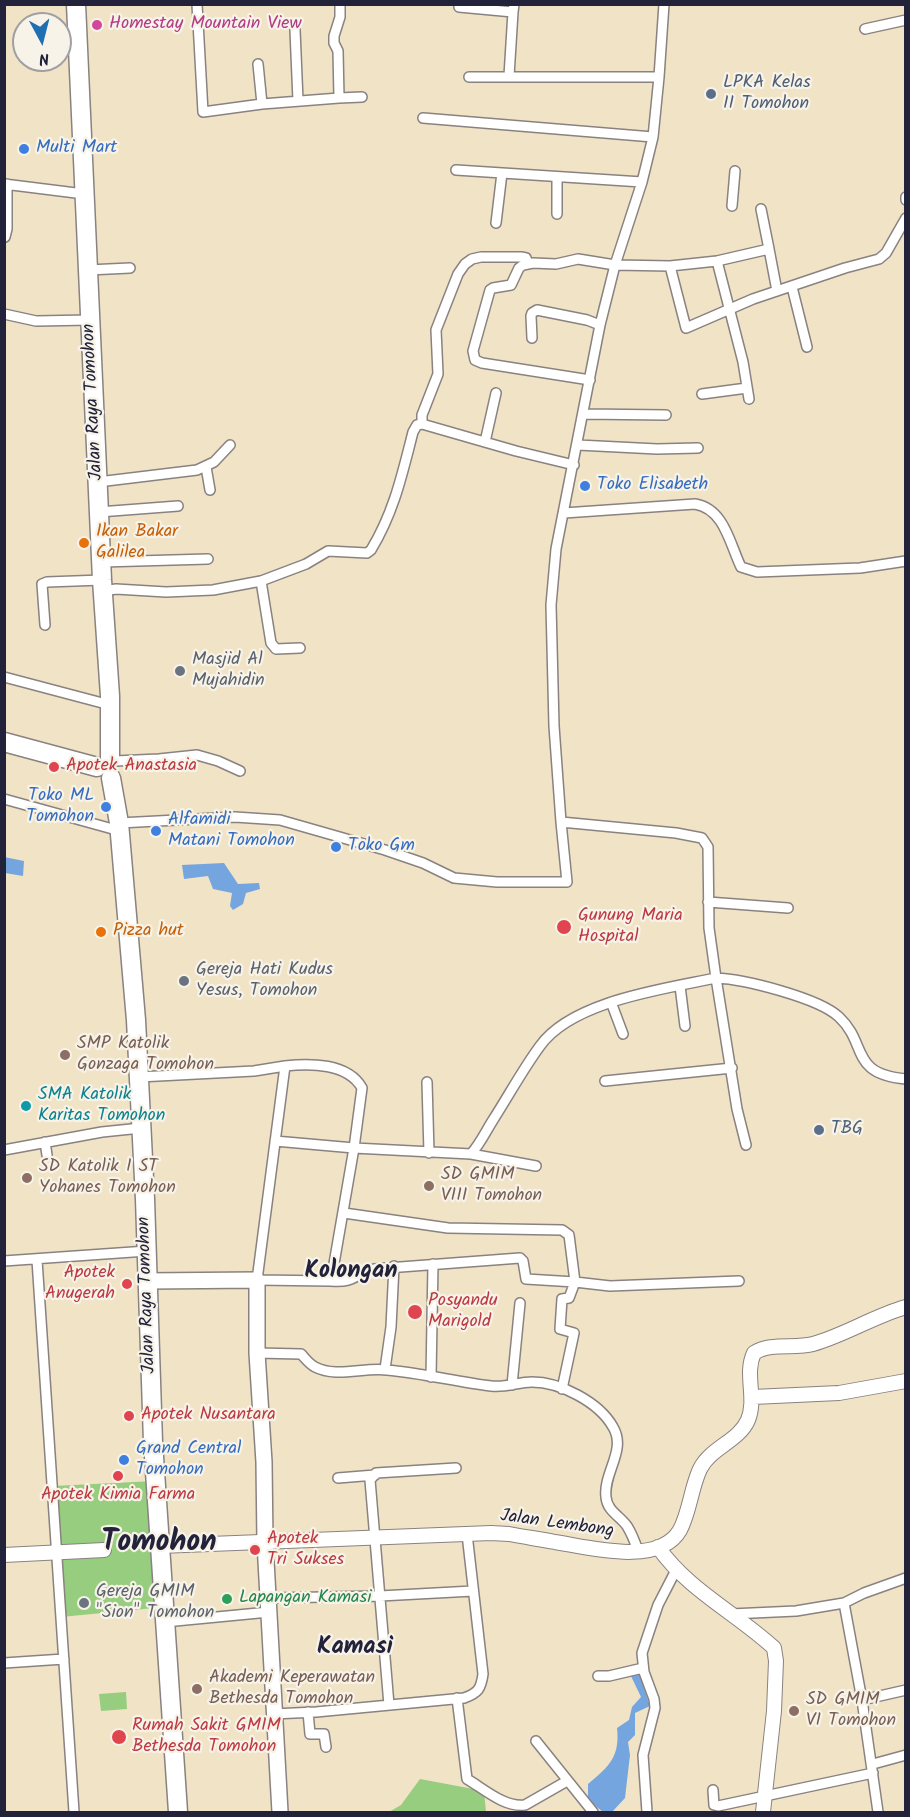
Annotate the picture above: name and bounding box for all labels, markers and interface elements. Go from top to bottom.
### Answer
north arrow [12,12,72,72]
place label: Homestay Mountain View [109,14,302,36]
marker: Homestay Mountain View [90,18,104,32]
text: N [37,45,51,71]
place label: LPKA Kelas II Tomohon [723,73,811,116]
marker: LPKA Kelas II Tomohon [704,87,718,101]
place label: Multi Mart [36,138,117,160]
marker: Multi Mart [17,142,31,156]
street label: Jalan Raya Tomohon [79,323,109,481]
place label: Toko Elisabeth [597,475,708,497]
marker: Toko Elisabeth [578,479,592,493]
place label: Ikan Bakar Galilea [96,522,178,564]
marker: Ikan Bakar Galilea [77,536,91,550]
place label: Masjid Al Mujahidin [192,650,265,692]
marker: Masjid Al Mujahidin [173,664,187,678]
place label: Apotek Anastasia [66,756,197,778]
marker: Apotek Anastasia [47,760,61,774]
place label: Toko ML Tomohon [26,786,94,828]
marker: Toko ML Tomohon [99,800,113,814]
place label: Alfamidi Matani Tomohon [168,810,295,852]
marker: Alfamidi Matani Tomohon [149,824,163,838]
place label: Toko Gm [348,836,415,858]
marker: Toko Gm [329,840,343,854]
place label: Gunung Maria Hospital [578,906,683,948]
marker: Gunung Maria Hospital [555,918,573,936]
place label: Pizza hut [113,921,184,943]
marker: Pizza hut [94,925,108,939]
place label: Gereja Hati Kudus Yesus, Tomohon [196,960,333,1002]
marker: Gereja Hati Kudus Yesus, Tomohon [177,974,191,988]
place label: SMP Katolik Gonzaga Tomohon [77,1034,214,1076]
marker: SMP Katolik Gonzaga Tomohon [58,1048,72,1062]
place label: SMA Katolik Karitas Tomohon [38,1085,165,1128]
marker: SMA Katolik Karitas Tomohon [19,1099,33,1113]
place label: TBG [831,1119,863,1141]
marker: TBG [812,1123,826,1137]
place label: SD Katolik I ST Yohanes Tomohon [39,1157,176,1200]
place label: SD GMIM VIII Tomohon [441,1165,542,1208]
marker: SD Katolik I ST Yohanes Tomohon [20,1171,34,1185]
marker: SD GMIM VIII Tomohon [422,1179,436,1193]
street label: Jalan Raya Tomohon [134,1216,162,1374]
district label: Kolongan [304,1259,398,1287]
place label: Apotek Anugerah [45,1263,115,1306]
marker: Apotek Anugerah [120,1277,134,1291]
place label: Posyandu Marigold [428,1291,498,1334]
marker: Posyandu Marigold [406,1303,424,1321]
place label: Apotek Nusantara [141,1405,276,1427]
marker: Apotek Nusantara [122,1409,136,1423]
place label: Grand Central Tomohon [136,1439,241,1482]
marker: Grand Central Tomohon [117,1453,131,1467]
marker: Apotek Kimia Farma [111,1469,125,1483]
place label: Apotek Kimia Farma [41,1485,195,1507]
street label: Jalan Lembong [499,1506,615,1544]
district label: Tomohon [101,1527,217,1563]
place label: Apotek Tri Sukses [267,1529,344,1572]
marker: Apotek Tri Sukses [248,1543,262,1557]
place label: Gereja GMIM "Sion" Tomohon [96,1582,214,1624]
place label: Lapangan Kamasi [239,1588,372,1610]
marker: Lapangan Kamasi [220,1592,234,1606]
marker: Gereja GMIM "Sion" Tomohon [77,1596,91,1610]
district label: Kamasi [317,1635,393,1663]
place label: Akademi Keperawatan Bethesda Tomohon [209,1668,375,1710]
marker: Akademi Keperawatan Bethesda Tomohon [190,1682,204,1696]
place label: SD GMIM VI Tomohon [806,1690,896,1732]
marker: SD GMIM VI Tomohon [787,1704,801,1718]
place label: Rumah Sakit GMIM Bethesda Tomohon [132,1716,281,1758]
marker: Rumah Sakit GMIM Bethesda Tomohon [110,1728,128,1746]

